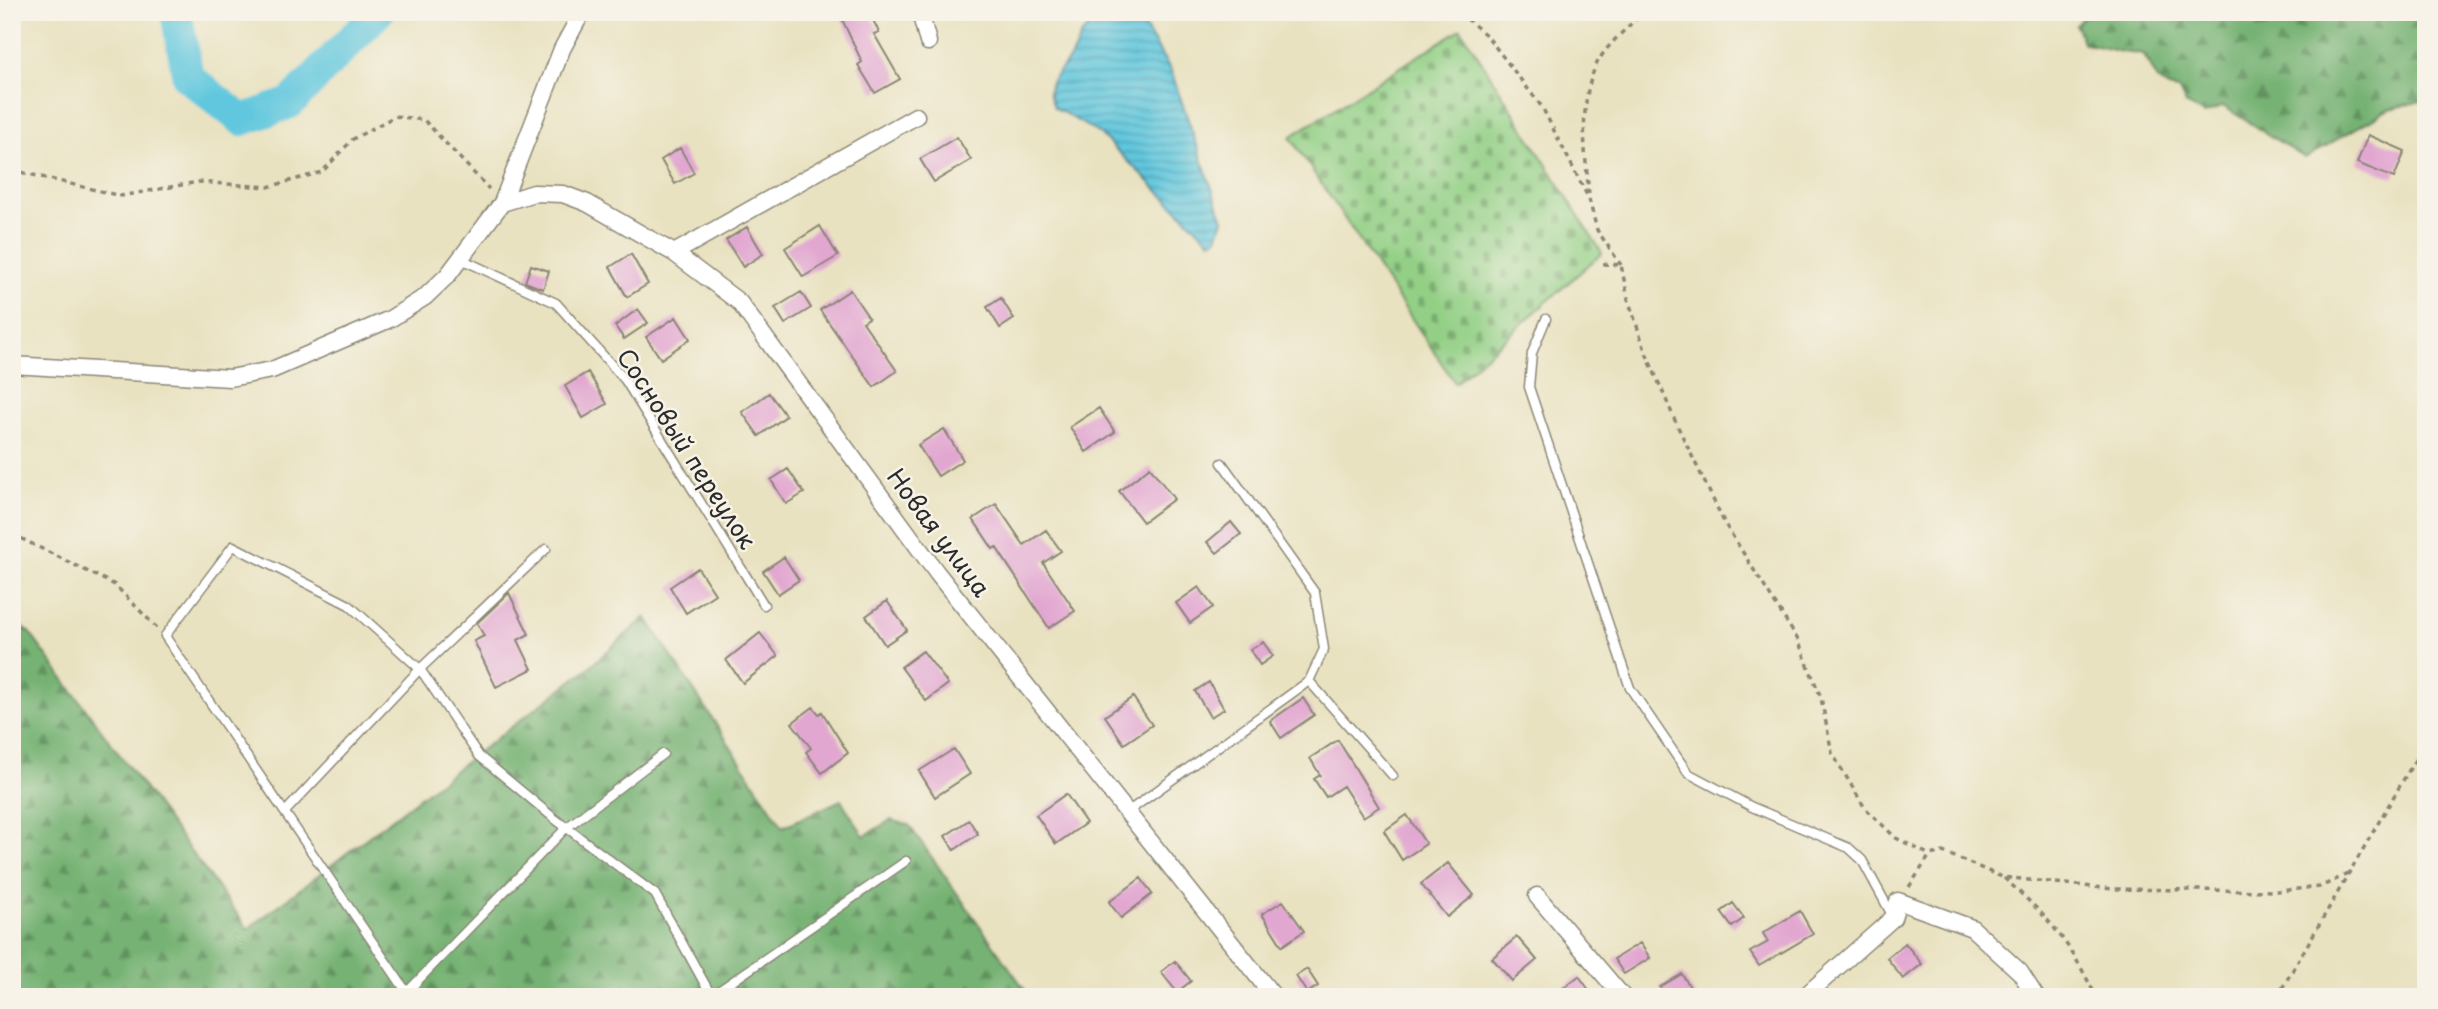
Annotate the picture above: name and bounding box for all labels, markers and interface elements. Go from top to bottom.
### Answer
street label: Сосновый переулок [609,340,767,556]
street label: Новая улица [879,460,1000,604]

